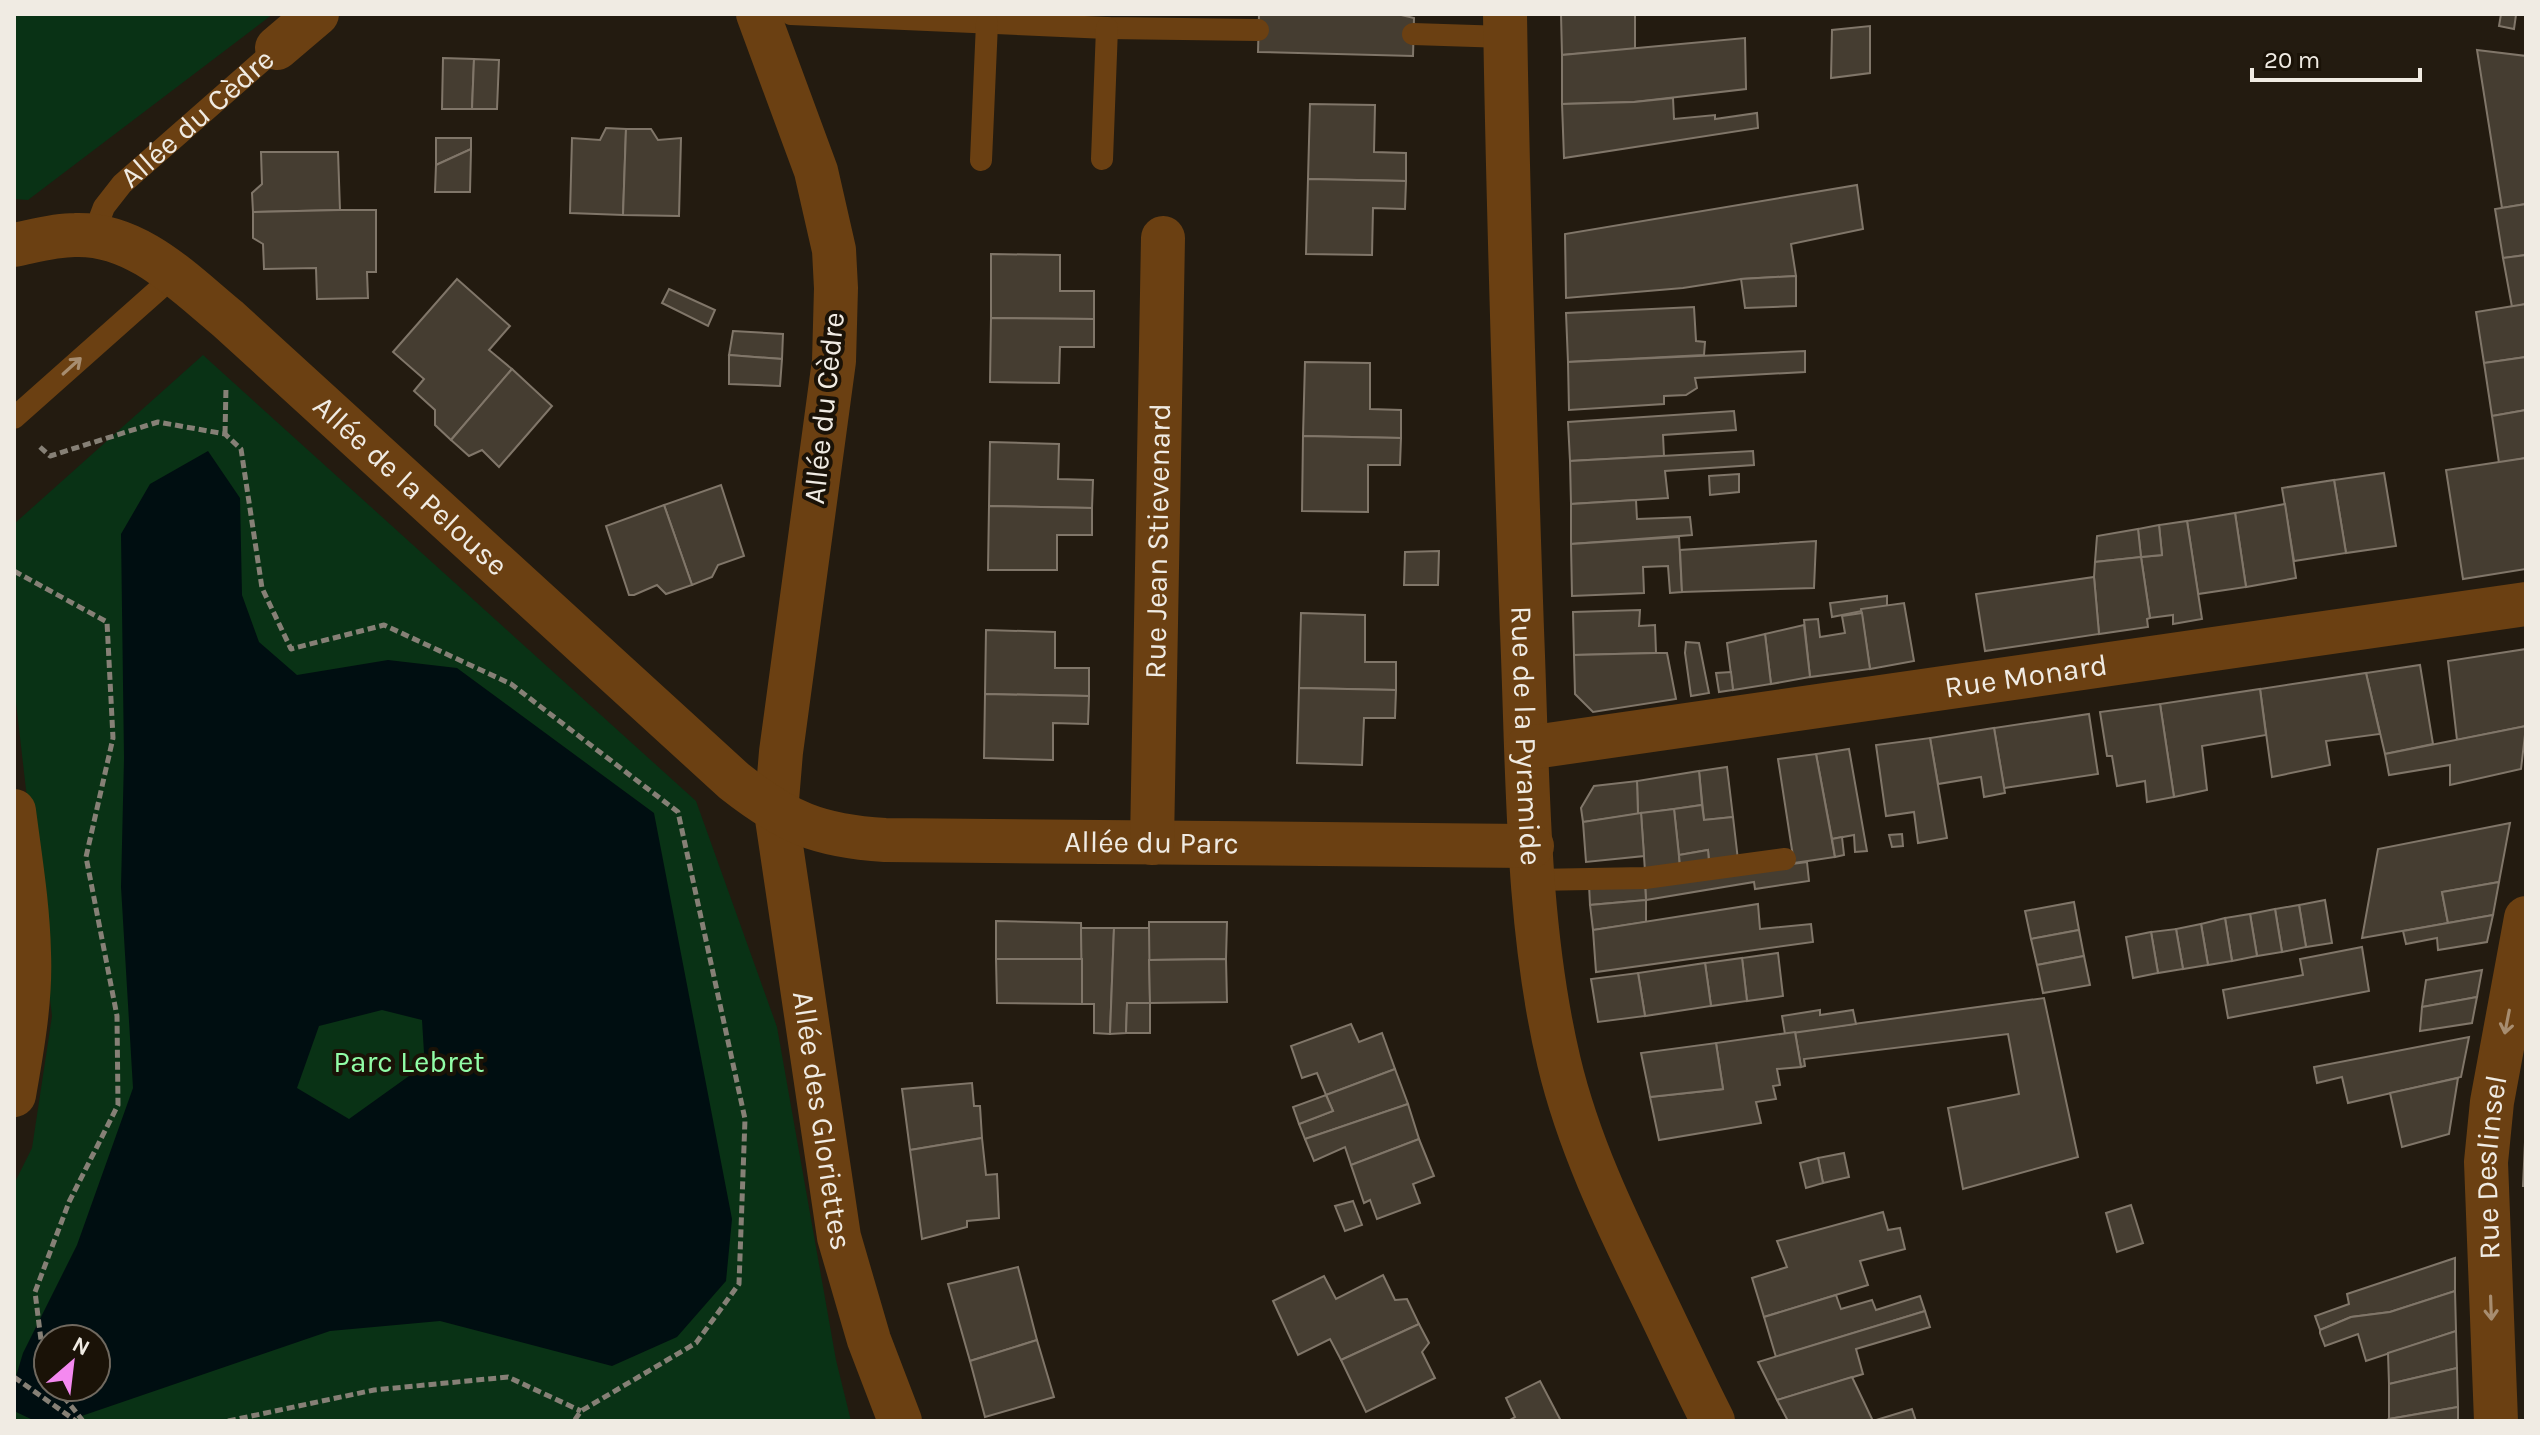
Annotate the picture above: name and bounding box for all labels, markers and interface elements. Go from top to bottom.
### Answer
scale bar [2252,32,2420,82]
street label: Allée du Cèdre [113,41,281,195]
text: 20 m [2264,46,2320,74]
street label: Allée du Cèdre [796,310,852,506]
one-way arrow [62,358,82,376]
street label: Allée de la Pelouse [306,388,515,583]
street label: Rue Jean Stievenard [1137,403,1178,679]
street label: Rue de la Pyramide [1503,605,1549,867]
street label: Rue Monard [1942,647,2110,706]
street label: Allée du Parc [1064,824,1239,861]
street label: Allée des Gloriettes [785,989,860,1254]
one-way arrow [2498,1009,2513,1034]
park label: Parc Lebret [333,1044,485,1080]
street label: Rue Deslinsel [2468,1072,2515,1260]
one-way arrow [2484,1294,2499,1321]
north arrow [32,1323,112,1403]
text: N [68,1331,94,1361]

